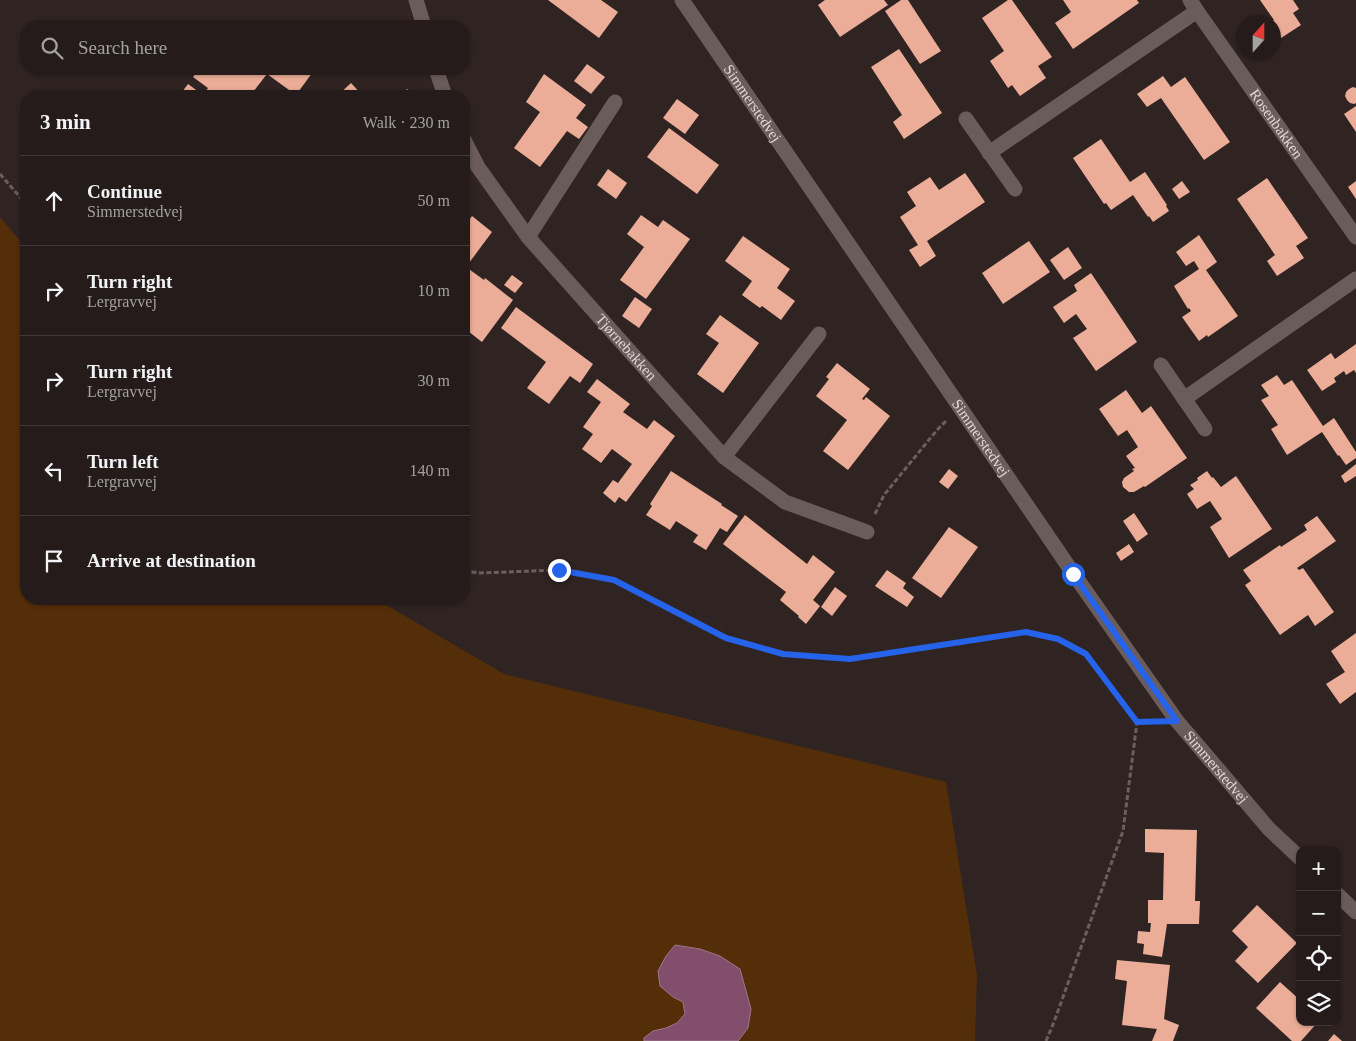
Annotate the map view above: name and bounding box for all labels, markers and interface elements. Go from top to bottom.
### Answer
north arrow [1236,15,1281,60]
search box [20,20,470,75]
icon: search [38,34,66,62]
text: Search here [78,37,167,58]
street label: Simmerstedvej [720,62,784,145]
street label: Rosenbakken [1247,86,1306,162]
text: 3 min [40,110,91,134]
text: Walk · 230 m [363,114,450,131]
text: Continue [87,181,162,202]
icon: ahead [40,187,68,215]
text: 50 m [418,192,450,209]
text: Simmerstedvej [87,203,183,220]
text: Turn right [87,271,172,292]
icon: right [40,277,68,305]
text: 10 m [418,282,450,299]
text: Lergravvej [87,293,157,310]
street label: Tjørnebakken [592,311,660,384]
text: Turn right [87,361,172,382]
icon: right [40,367,68,395]
text: 30 m [418,372,450,389]
text: Lergravvej [87,383,157,400]
street label: Simmerstedvej [949,396,1013,479]
text: Turn left [87,451,159,472]
icon: left [40,457,68,485]
text: 140 m [410,462,450,479]
text: Lergravvej [87,473,157,490]
icon: arrive [40,547,68,575]
text: Arrive at destination [87,550,256,571]
route end [548,559,571,582]
route start [1062,563,1085,586]
street label: Simmerstedvej [1181,728,1251,806]
map controls [1296,846,1341,1026]
button: + [1296,846,1341,891]
button: − [1296,891,1341,936]
button: locate [1296,936,1341,981]
button: layers [1296,981,1341,1026]

